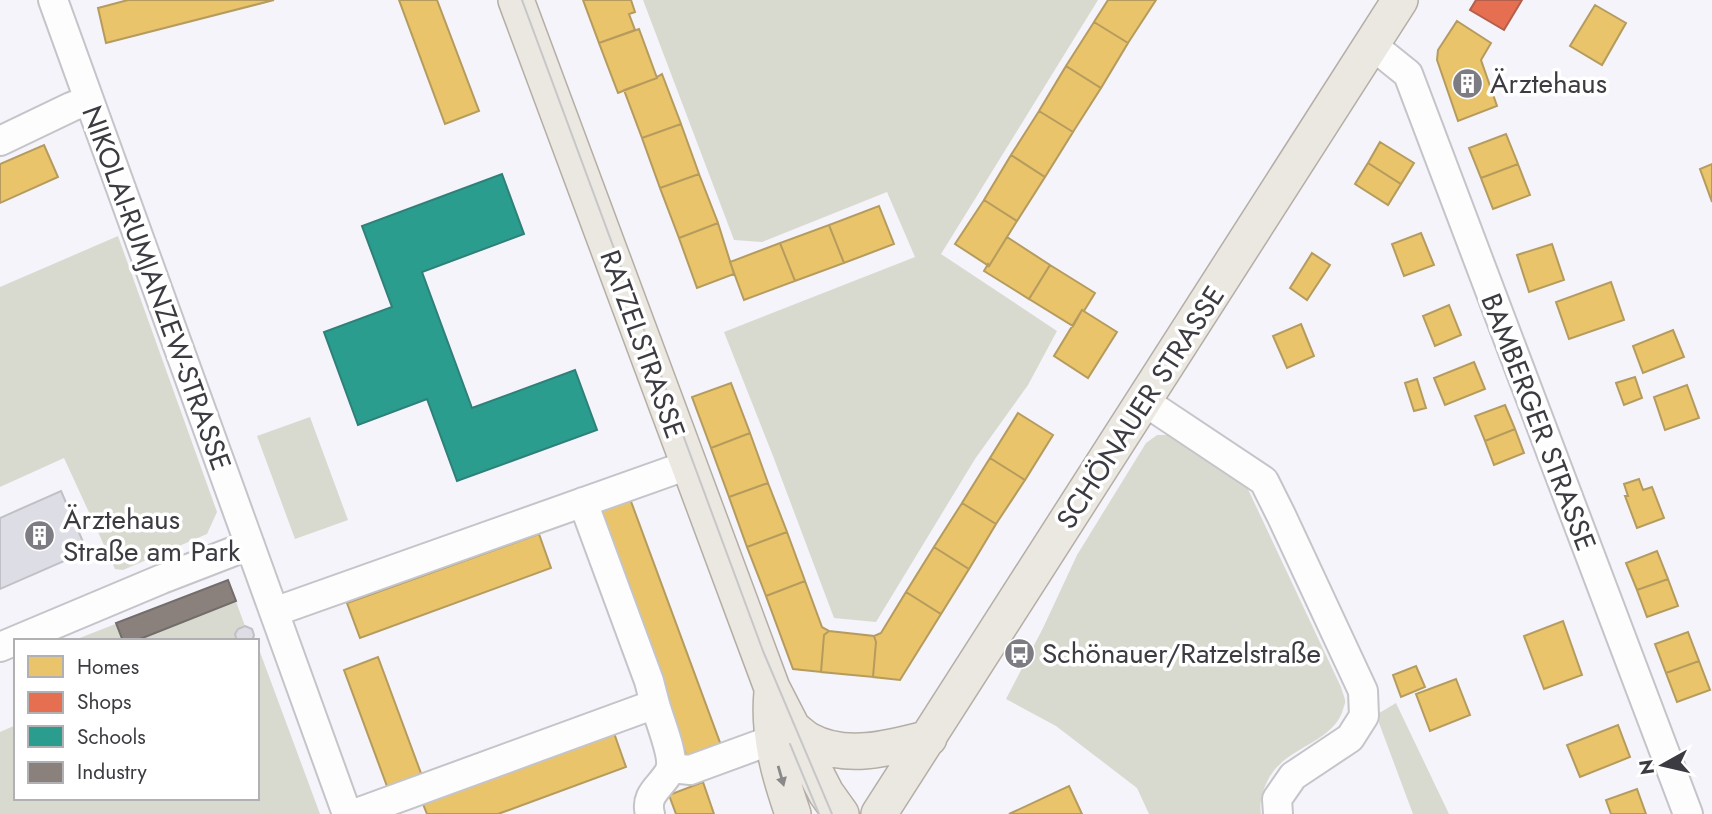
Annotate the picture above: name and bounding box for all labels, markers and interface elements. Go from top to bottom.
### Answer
place label: Ärztehaus [1490,63,1607,104]
building icon: Ärztehaus [1450,66,1484,100]
street label: NIKOLAI-RUMJANZEW-STRASSE [71,100,242,476]
street label: RATZELSTRASSE [589,244,696,444]
street label: SCHÖNAUER STRASSE [1046,278,1235,537]
street label: BAMBERGER STRASSE [1470,287,1607,557]
place label: Ärztehaus Straße am Park [63,499,241,572]
building icon: Ärztehaus Straße am Park [23,518,57,552]
place label: Schönauer/Ratzelstraße [1042,633,1321,674]
bus stop icon: Schönauer/Ratzelstraße [1002,636,1036,670]
legend [14,639,259,800]
text: Homes [77,652,139,682]
text: Shops [77,687,131,717]
text: Schools [77,722,146,752]
north arrow [1628,730,1698,800]
text: Industry [77,757,148,787]
text: N [1632,758,1661,777]
one-way arrow [776,766,786,787]

